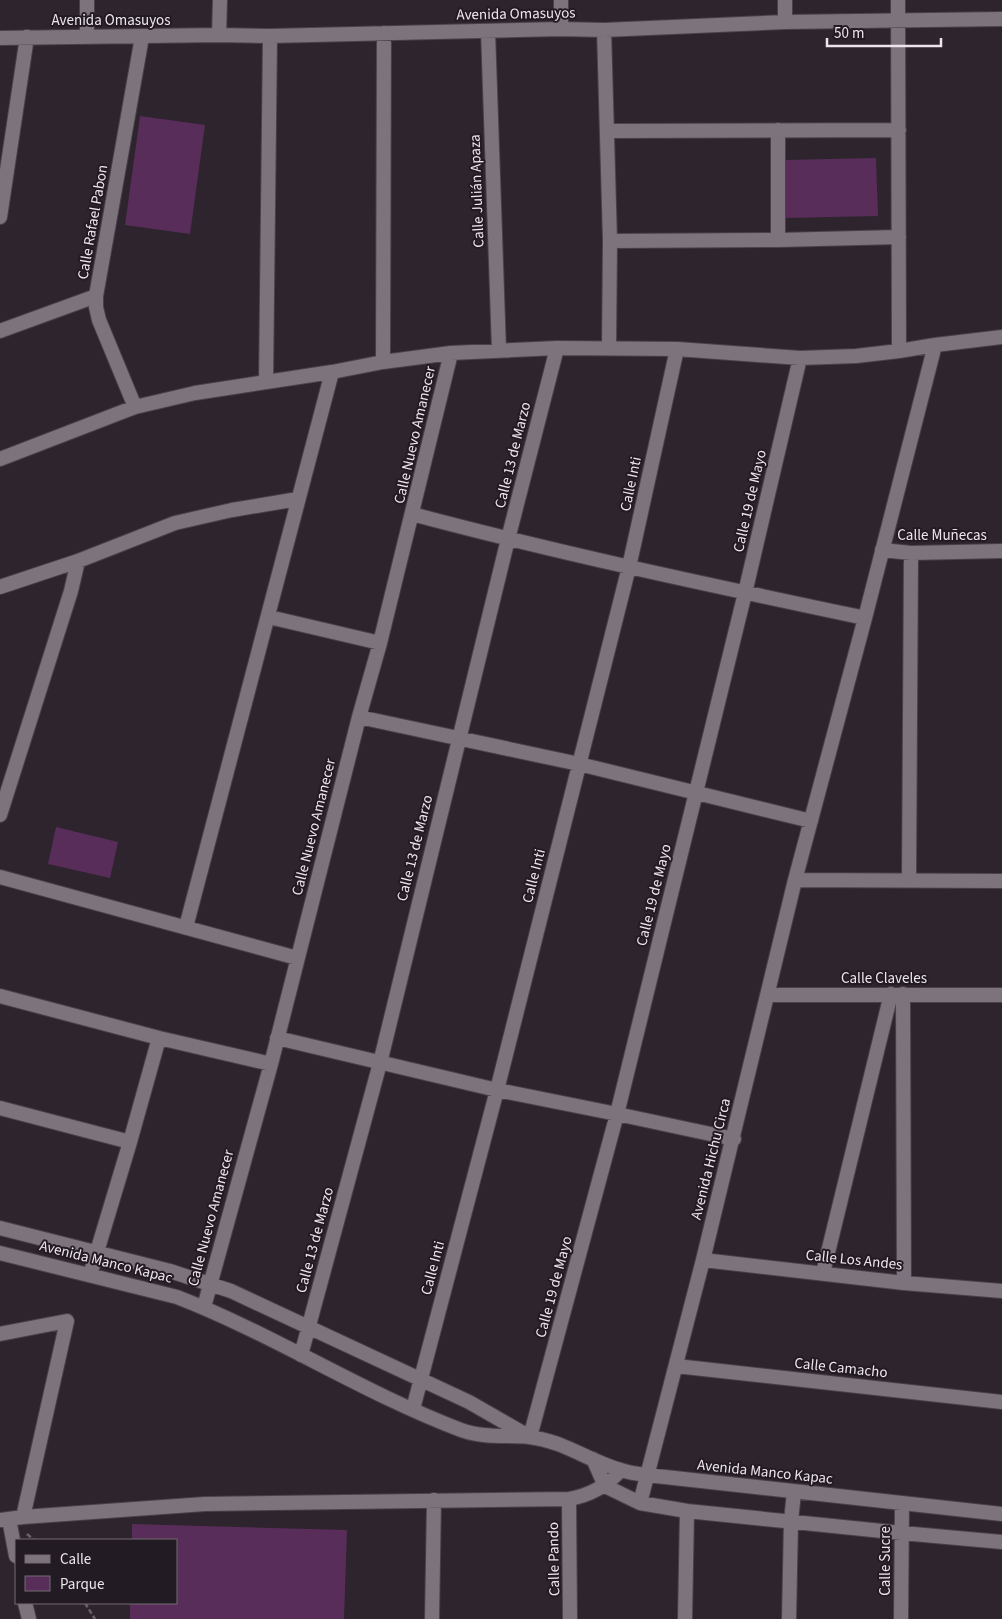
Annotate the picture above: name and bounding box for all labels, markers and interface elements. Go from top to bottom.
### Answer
street label: Avenida Omasuyos [456,2,576,26]
street label: Avenida Omasuyos [52,10,170,31]
scale bar [827,15,941,47]
text: 50 m [834,23,864,44]
street label: Calle Julián Apaza [465,134,489,248]
street label: Calle Rafael Pabon [73,163,113,281]
street label: Calle Nuevo Amanecer [389,363,441,506]
street label: Calle 13 de Marzo [490,400,536,510]
street label: Calle 19 de Mayo [728,448,772,554]
street label: Calle Inti [615,455,647,513]
street label: Calle Muñecas [897,525,987,546]
street label: Calle Nuevo Amanecer [287,755,341,898]
street label: Calle 13 de Marzo [392,793,438,903]
street label: Calle 19 de Mayo [631,842,677,948]
street label: Calle Inti [517,847,551,905]
street label: Calle Claveles [841,968,927,989]
street label: Avenida Hichu Circa [686,1096,736,1222]
street label: Calle Nuevo Amanecer [183,1147,240,1289]
street label: Calle 13 de Marzo [291,1185,339,1295]
street label: Calle 19 de Mayo [530,1234,578,1340]
street label: Avenida Manco Kapac [37,1235,175,1289]
street label: Calle Inti [416,1239,450,1297]
street label: Calle Los Andes [805,1244,903,1276]
street label: Calle Camacho [793,1353,889,1383]
street label: Avenida Manco Kapac [696,1454,834,1490]
street label: Calle Pando [543,1522,565,1596]
street label: Calle Sucre [875,1526,896,1596]
legend [15,1539,178,1604]
text: Calle [60,1549,91,1570]
text: Parque [60,1574,104,1595]

